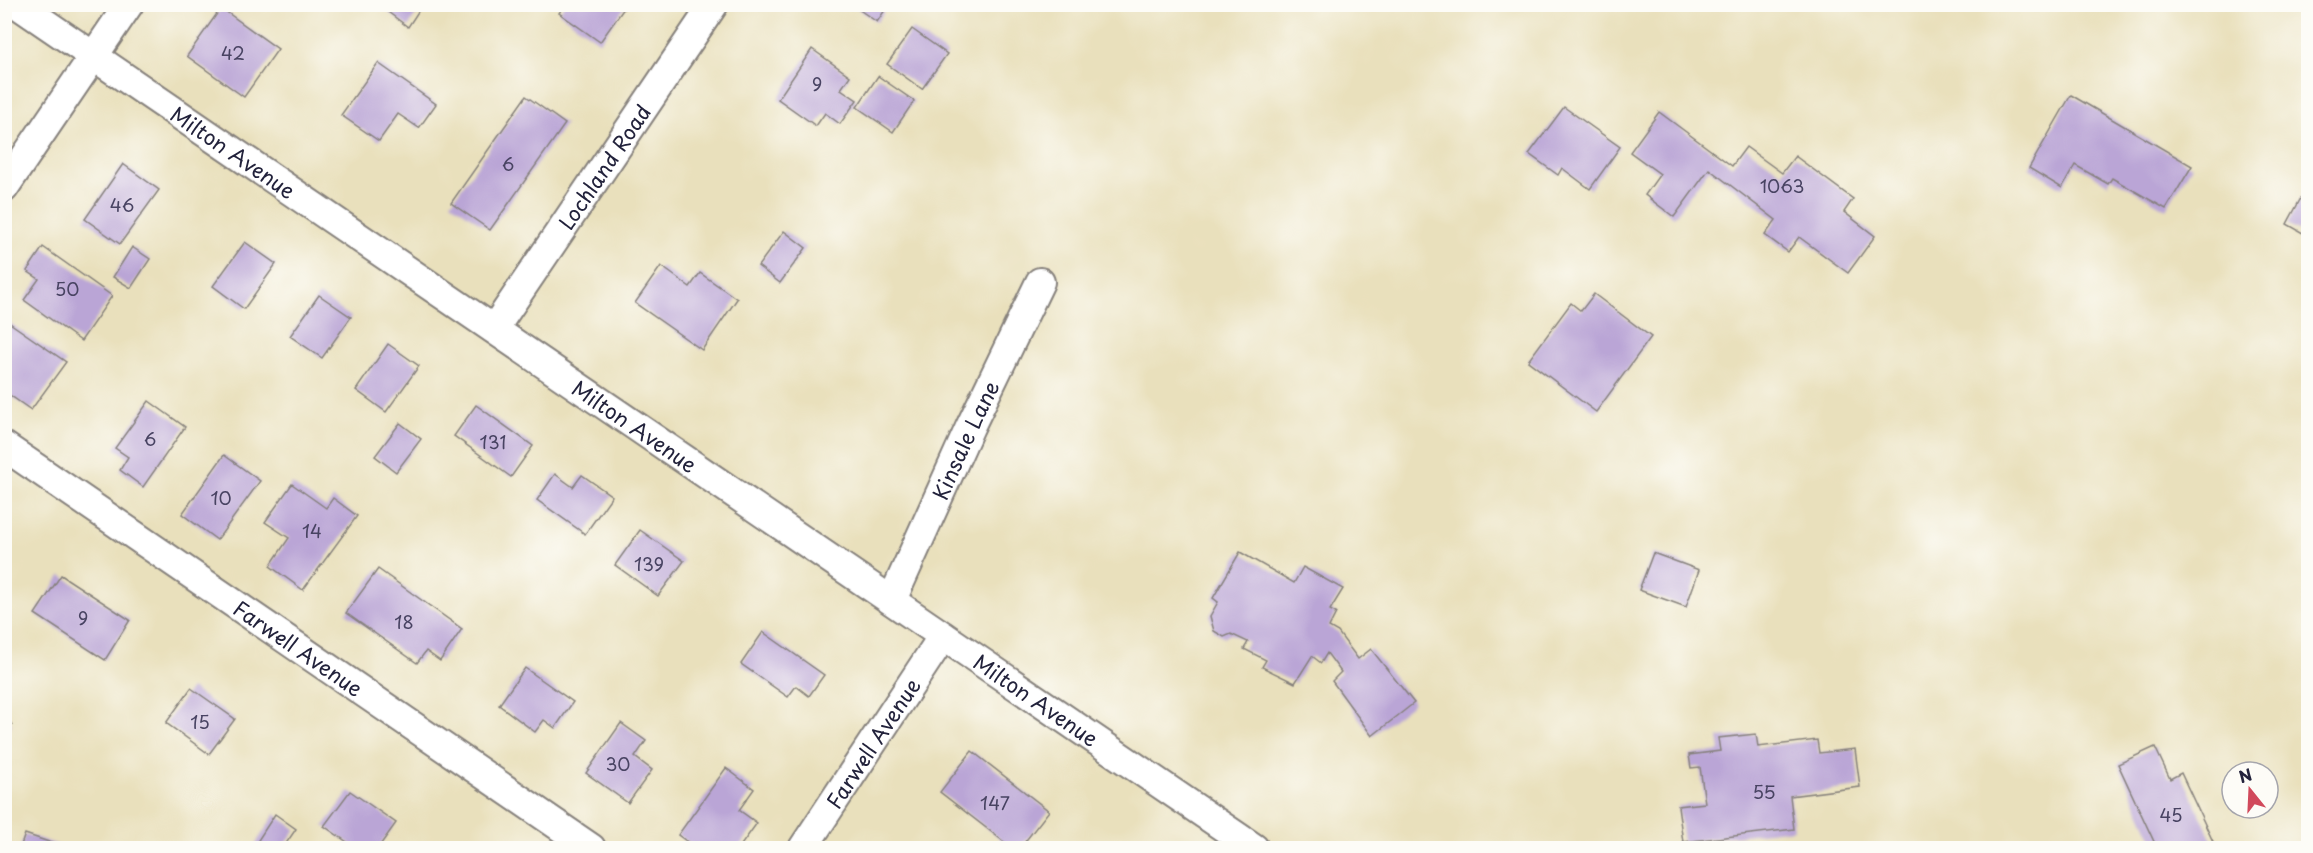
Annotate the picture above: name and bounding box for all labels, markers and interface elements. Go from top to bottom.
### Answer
house number: 42 [221,39,245,66]
house number: 9 [812,70,822,97]
street label: Milton Avenue [165,98,302,206]
street label: Lochland Road [550,98,658,236]
house number: 6 [502,150,514,177]
house number: 1063 [1760,172,1804,199]
house number: 46 [110,191,134,218]
house number: 50 [55,275,79,302]
street label: Milton Avenue [566,372,704,480]
street label: Kinsale Lane [923,375,1006,505]
house number: 6 [144,425,156,452]
house number: 131 [480,428,506,455]
house number: 10 [210,484,232,511]
house number: 14 [302,517,322,544]
house number: 139 [634,550,664,577]
street label: Farwell Avenue [227,592,370,703]
house number: 9 [78,604,88,631]
house number: 18 [394,608,414,635]
street label: Milton Avenue [967,645,1105,754]
street label: Farwell Avenue [818,671,927,815]
house number: 15 [190,708,210,735]
house number: 30 [605,750,631,777]
north arrow [2220,760,2280,820]
text: N [2235,761,2255,788]
house number: 55 [1752,778,1776,805]
house number: 147 [980,789,1010,816]
house number: 45 [2160,801,2183,828]

